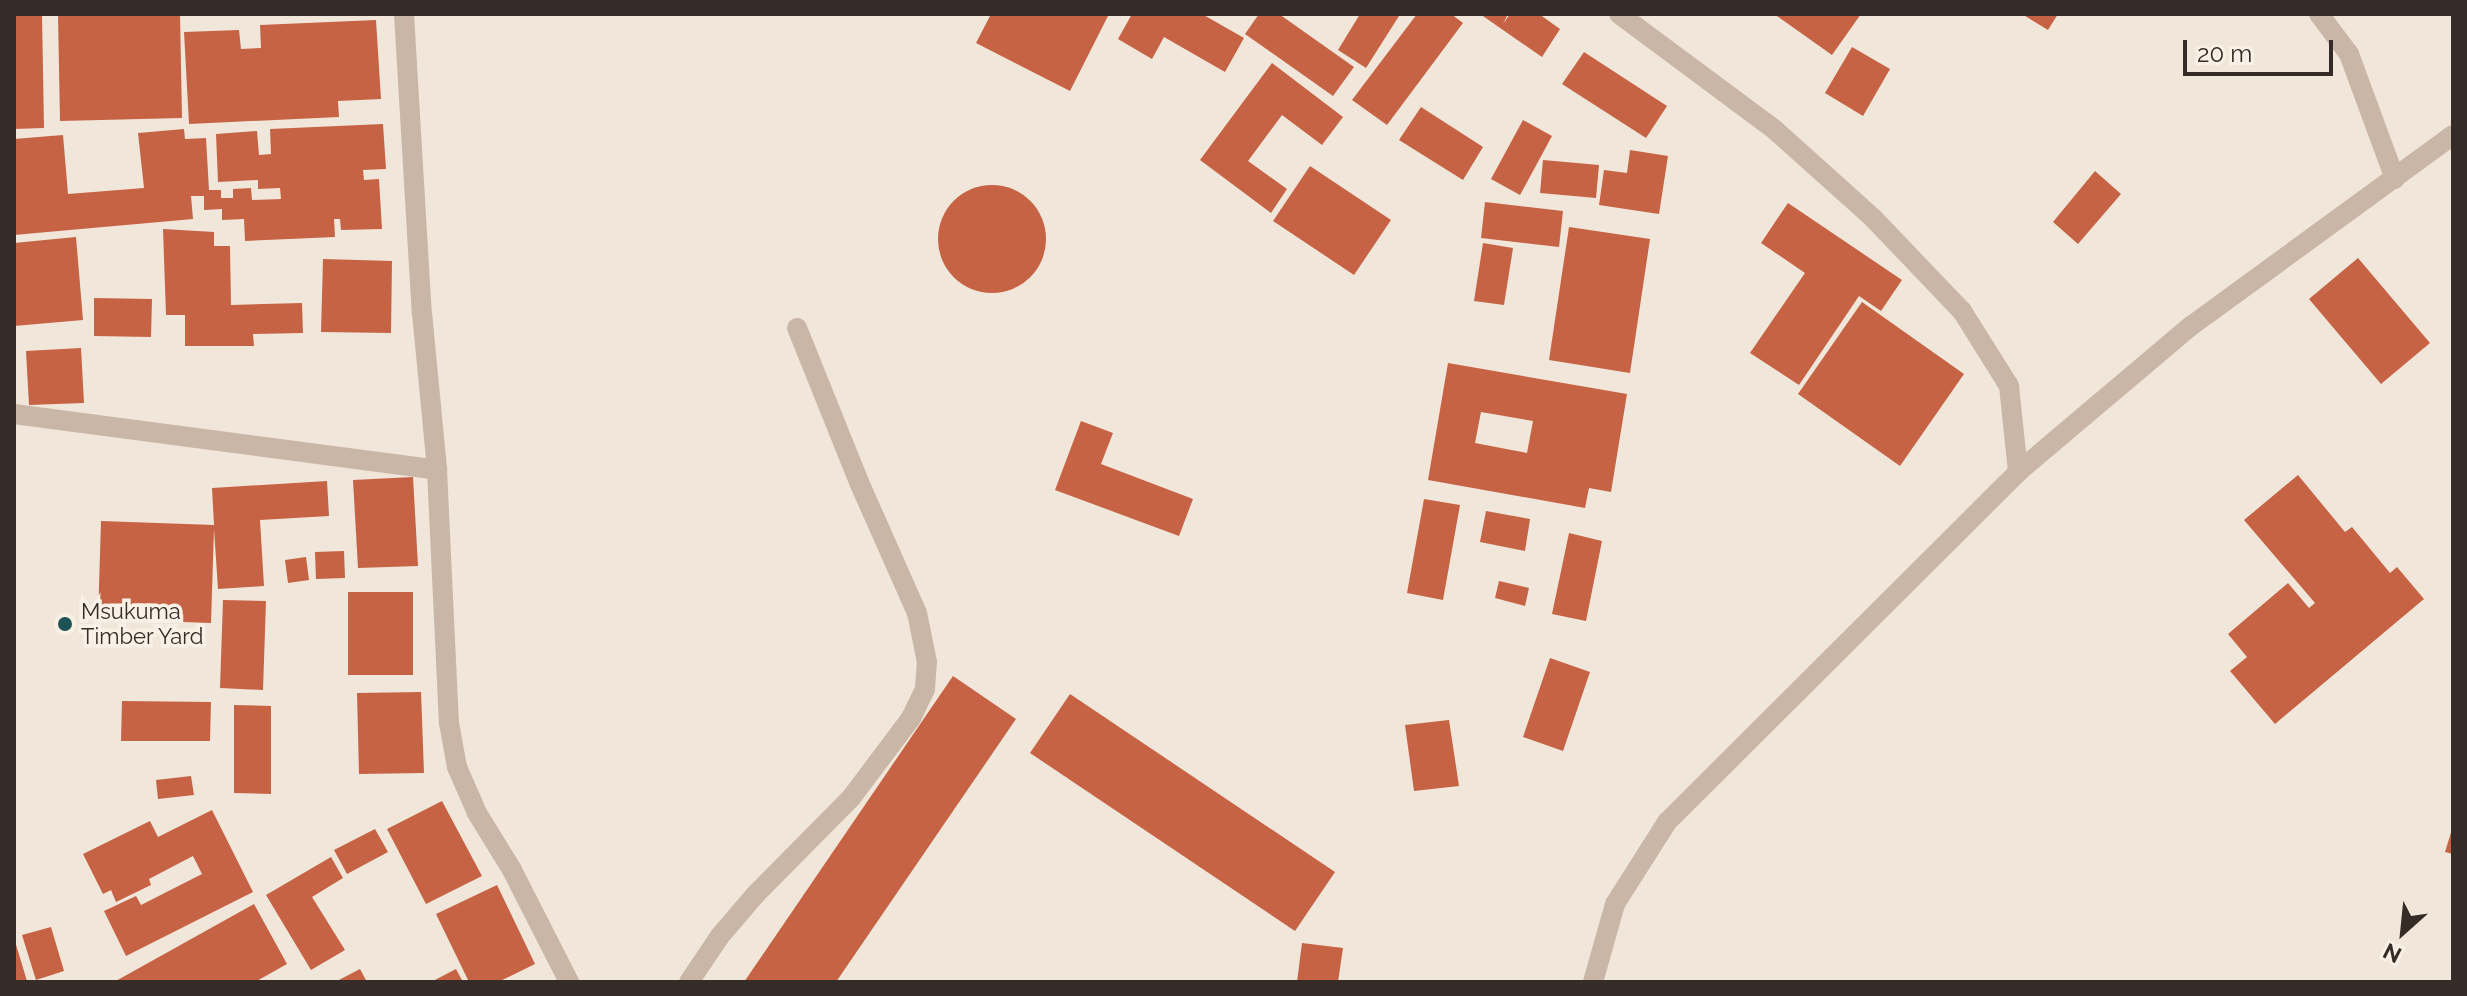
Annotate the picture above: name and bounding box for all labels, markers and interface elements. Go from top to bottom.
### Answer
scale bar [2187,24,2337,74]
text: 20 m [2197,39,2252,68]
place label: Msukuma Timber Yard [81,598,205,650]
marker: Msukuma Timber Yard [56,615,74,633]
north arrow [2363,892,2443,972]
text: N [2379,938,2405,969]

